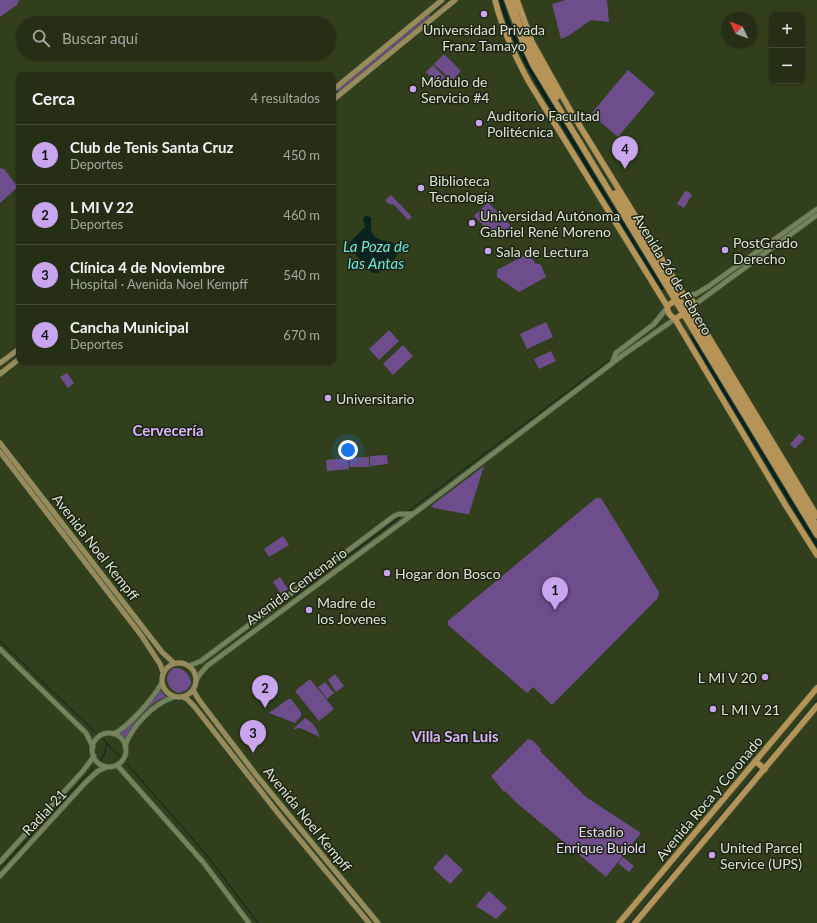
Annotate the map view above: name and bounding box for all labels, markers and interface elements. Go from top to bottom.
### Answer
marker: Universidad Privada Franz Tamayo [479,9,489,19]
north arrow [721,12,757,48]
map controls [769,12,805,84]
button: + [769,12,805,48]
search box [16,16,336,60]
place label: Universidad Privada Franz Tamayo [423,21,545,54]
icon: search [30,27,52,49]
text: Buscar aquí [62,29,138,47]
button: − [769,48,805,84]
place label: Módulo de Servicio #4 [421,73,489,106]
marker: Módulo de Servicio #4 [408,84,418,94]
text: Cerca [32,88,75,109]
text: 4 resultados [250,90,320,106]
place label: Auditorio Facultad Politécnica [487,107,600,140]
marker: Auditorio Facultad Politécnica [474,118,484,128]
pin: 4 [612,136,638,169]
text: Club de Tenis Santa Cruz [70,138,233,156]
text: 1 [41,147,49,163]
text: 450 m [283,147,320,163]
text: Deportes [70,156,123,172]
place label: Biblioteca Tecnología [429,172,494,205]
marker: Biblioteca Tecnología [416,183,426,193]
text: L MI V 22 [70,198,134,216]
text: 2 [41,207,49,223]
text: 460 m [283,207,320,223]
place label: Universidad Autónoma Gabriel René Moreno [480,207,620,240]
street label: Avenida 26 de Febrero [630,210,716,338]
text: Deportes [70,216,123,232]
marker: Universidad Autónoma Gabriel René Moreno [467,218,477,228]
place label: PostGrado Derecho [733,234,798,267]
water label: La Poza de las Antas [343,237,409,272]
place label: Sala de Lectura [496,243,589,260]
marker: PostGrado Derecho [720,245,730,255]
marker: Sala de Lectura [483,246,493,256]
text: Clínica 4 de Noviembre [70,258,225,276]
text: 3 [41,267,49,283]
text: 540 m [283,267,320,283]
text: Hospital · Avenida Noel Kempff [70,276,248,292]
text: Cancha Municipal [70,318,189,336]
text: 4 [41,327,49,343]
text: 670 m [283,327,320,343]
text: Deportes [70,336,123,352]
place label: Universitario [336,390,415,407]
marker: Universitario [323,393,333,403]
district label: Cervecería [132,421,204,439]
your location [338,440,358,460]
street label: Avenida Noel Kempff [49,490,143,604]
street label: Avenida Centenario [242,544,350,628]
place label: Hogar don Bosco [395,565,501,582]
marker: Hogar don Bosco [382,568,392,578]
pin: 1 [542,577,568,610]
place label: Madre de los Jovenes [317,594,387,627]
marker: Madre de los Jovenes [304,605,314,615]
place label: L MI V 20 [698,669,757,686]
marker: L MI V 20 [760,672,770,682]
pin: 2 [252,675,278,708]
place label: L MI V 21 [721,701,780,718]
marker: L MI V 21 [708,704,718,714]
pin: 3 [240,720,266,753]
district label: Villa San Luis [410,727,499,745]
street label: Avenida Roca y Coronado [652,732,766,864]
street label: Avenida Noel Kempff [260,763,356,875]
street label: Radial 21 [18,785,70,839]
park label: Estadio Enrique Bujold [556,823,646,856]
place label: United Parcel Service (UPS) [720,839,802,872]
marker: United Parcel Service (UPS) [707,850,717,860]

